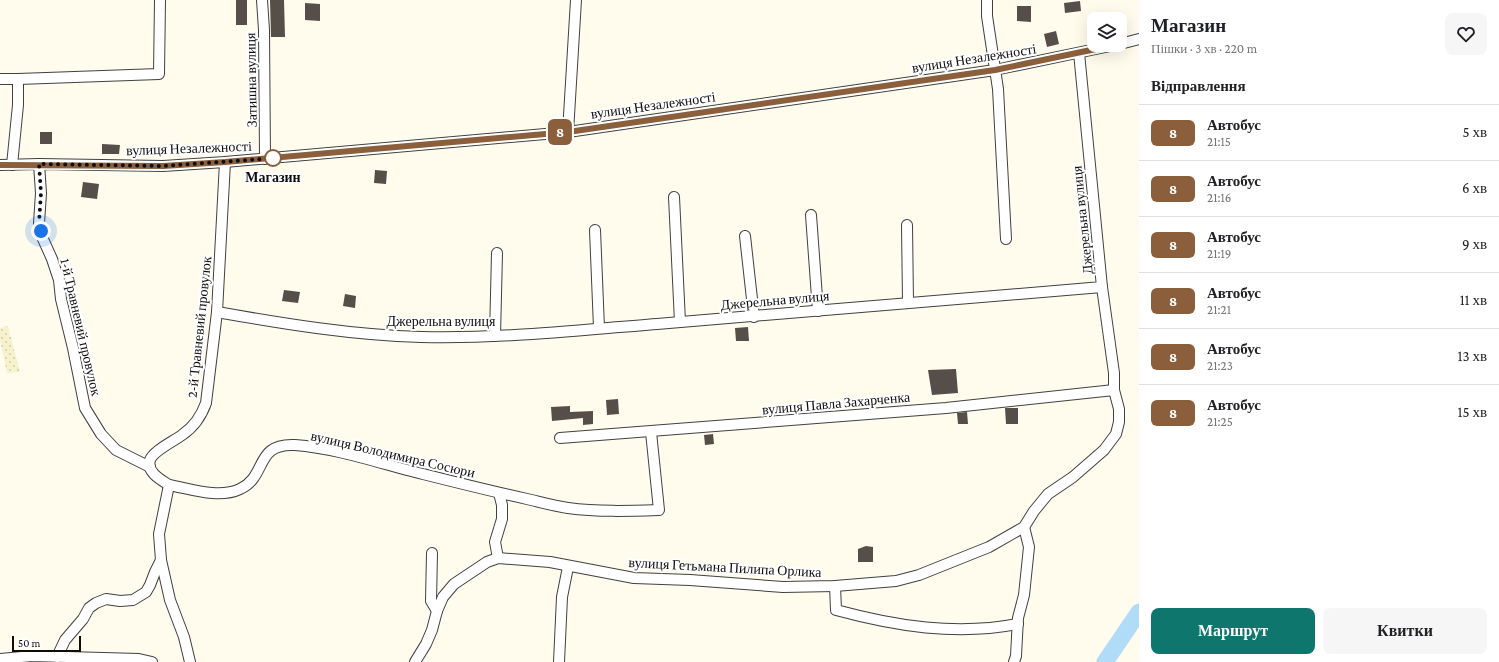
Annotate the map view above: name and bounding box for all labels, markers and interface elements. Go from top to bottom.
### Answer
map controls [1087,12,1127,52]
button: layers [1087,12,1127,52]
button: heart [1445,13,1487,55]
text: Магазин [1151,15,1226,36]
street label: Затишна вулиця [242,32,260,127]
street label: вулиця Незалежності [911,40,1038,76]
text: Пішки · 3 хв · 220 m [1151,41,1257,56]
text: Відправлення [1151,78,1246,94]
street label: вулиця Незалежності [590,88,717,122]
text: Автобус [1207,117,1261,133]
line badge: 8 [547,119,573,145]
text: 8 [556,124,564,140]
text: 5 хв [1463,124,1487,140]
text: 8 [1169,125,1177,141]
text: 21:15 [1207,134,1231,149]
street label: вулиця Незалежності [126,138,252,158]
marker: Магазин [264,149,282,167]
street label: Джерельна вулиця [1068,164,1096,275]
place label: Магазин [245,169,301,185]
text: Автобус [1207,173,1261,189]
text: 6 хв [1462,180,1487,196]
text: 8 [1169,181,1177,197]
text: 21:16 [1207,190,1231,205]
your location [31,221,51,241]
text: Автобус [1207,229,1261,245]
text: 9 хв [1462,236,1487,252]
text: 8 [1169,237,1177,253]
text: 21:19 [1207,246,1231,261]
street label: 2-й Травневий провулок [184,255,214,399]
street label: 1-й Травневий провулок [57,257,105,397]
text: Автобус [1207,285,1261,301]
street label: Джерельна вулиця [720,287,831,313]
text: 11 хв [1460,292,1487,308]
text: 8 [1169,293,1177,309]
text: 21:21 [1207,302,1231,317]
street label: Джерельна вулиця [386,313,496,329]
text: Автобус [1207,341,1261,357]
text: 13 хв [1458,348,1487,364]
text: 8 [1169,349,1177,365]
text: 21:23 [1207,358,1233,373]
street label: вулиця Павла Захарченка [761,388,911,417]
text: Автобус [1207,397,1261,413]
text: 15 хв [1458,404,1487,420]
text: 8 [1169,405,1177,421]
text: 21:25 [1207,414,1233,429]
street label: вулиця Володимира Сосюри [309,427,477,481]
street label: вулиця Гетьмана Пилипа Орлика [628,554,823,580]
button: Маршрут [1151,608,1315,654]
button: Квитки [1323,608,1487,654]
scale bar [12,634,81,653]
text: 50 m [18,637,40,649]

